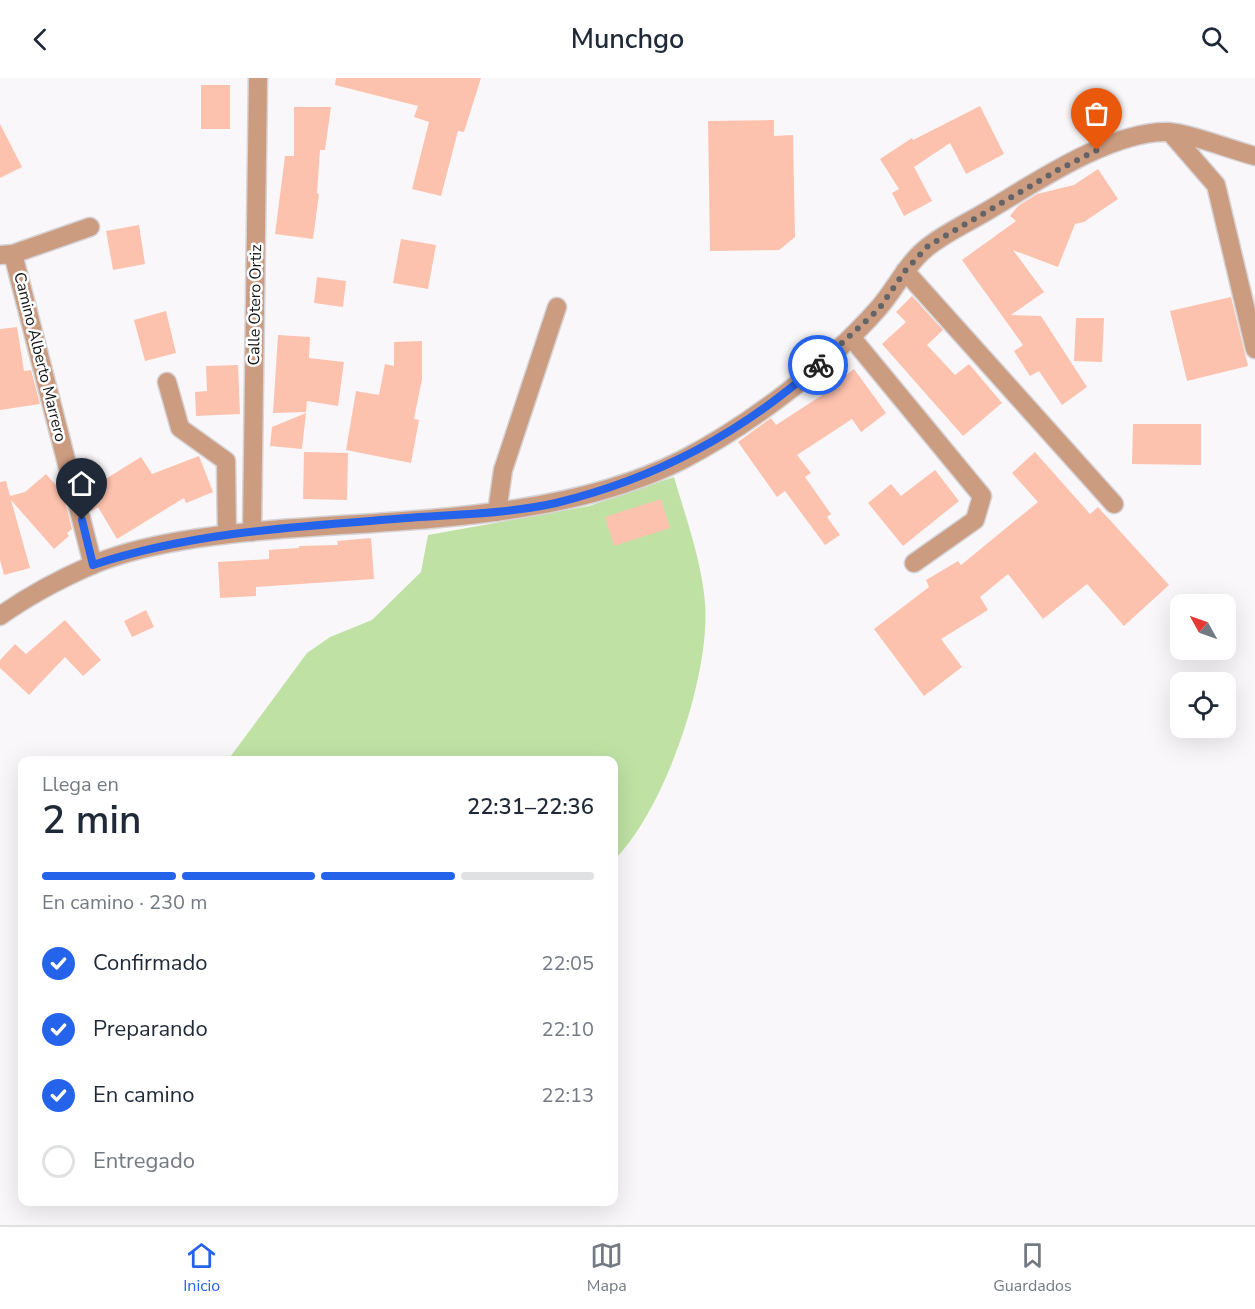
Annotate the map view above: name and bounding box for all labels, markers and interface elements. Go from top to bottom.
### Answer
text: Munchgo [571,21,684,58]
icon: back [24,23,57,56]
icon: search [1198,23,1231,56]
pin [1071,88,1122,150]
icon: bag [1080,97,1113,130]
street label: Calle Otero Ortiz [243,244,267,366]
street label: Camino Alberto Marrero [8,270,72,444]
courier [788,335,848,395]
icon: bike [802,349,835,382]
pin [56,458,107,520]
icon: home [65,467,98,500]
north arrow [1170,594,1236,660]
map controls [1170,594,1236,738]
button: locate [1170,672,1236,738]
text: Llega en [42,771,119,798]
text: 22:31–22:36 [467,792,594,822]
text: 2 min [42,794,141,847]
text: En camino · 230 m [42,889,207,916]
icon: check [42,947,75,980]
text: Confirmado [93,948,208,978]
text: 22:05 [541,950,594,977]
icon: check [42,1013,75,1046]
text: Preparando [93,1014,208,1044]
text: 22:10 [541,1016,594,1043]
icon: check [42,1079,75,1112]
text: En camino [93,1080,194,1110]
text: 22:13 [541,1082,594,1109]
text: Entregado [93,1146,195,1176]
tab: Inicio [183,1239,220,1297]
tab: Mapa [587,1239,627,1297]
tab: Guardados [993,1239,1072,1297]

